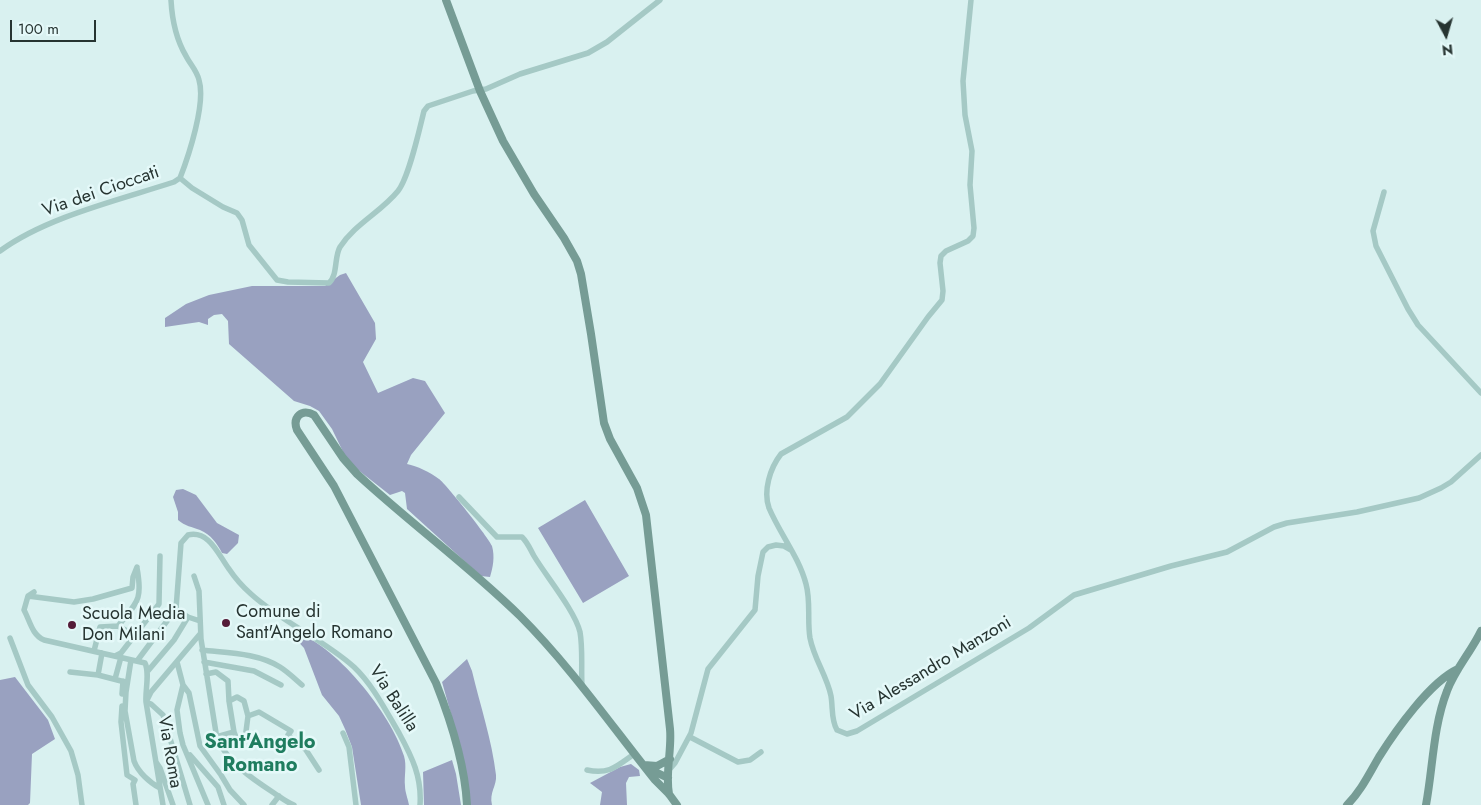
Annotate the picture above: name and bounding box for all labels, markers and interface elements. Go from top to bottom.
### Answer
scale bar [12,10,99,42]
north arrow [1421,10,1471,60]
text: 100 m [18,18,59,40]
text: N [1441,39,1454,60]
street label: Via dei Cioccati [40,162,162,222]
place label: Comune di Sant'Angelo Romano [236,602,393,644]
place label: Scuola Media Don Milani [82,604,185,646]
street label: Via Alessandro Manzoni [846,612,1016,726]
marker: Comune di Sant'Angelo Romano [220,617,232,629]
marker: Scuola Media Don Milani [66,619,78,631]
street label: Via Balilla [363,662,423,736]
street label: Via Roma [152,714,186,790]
district label: Sant'Angelo Romano [204,731,316,778]

